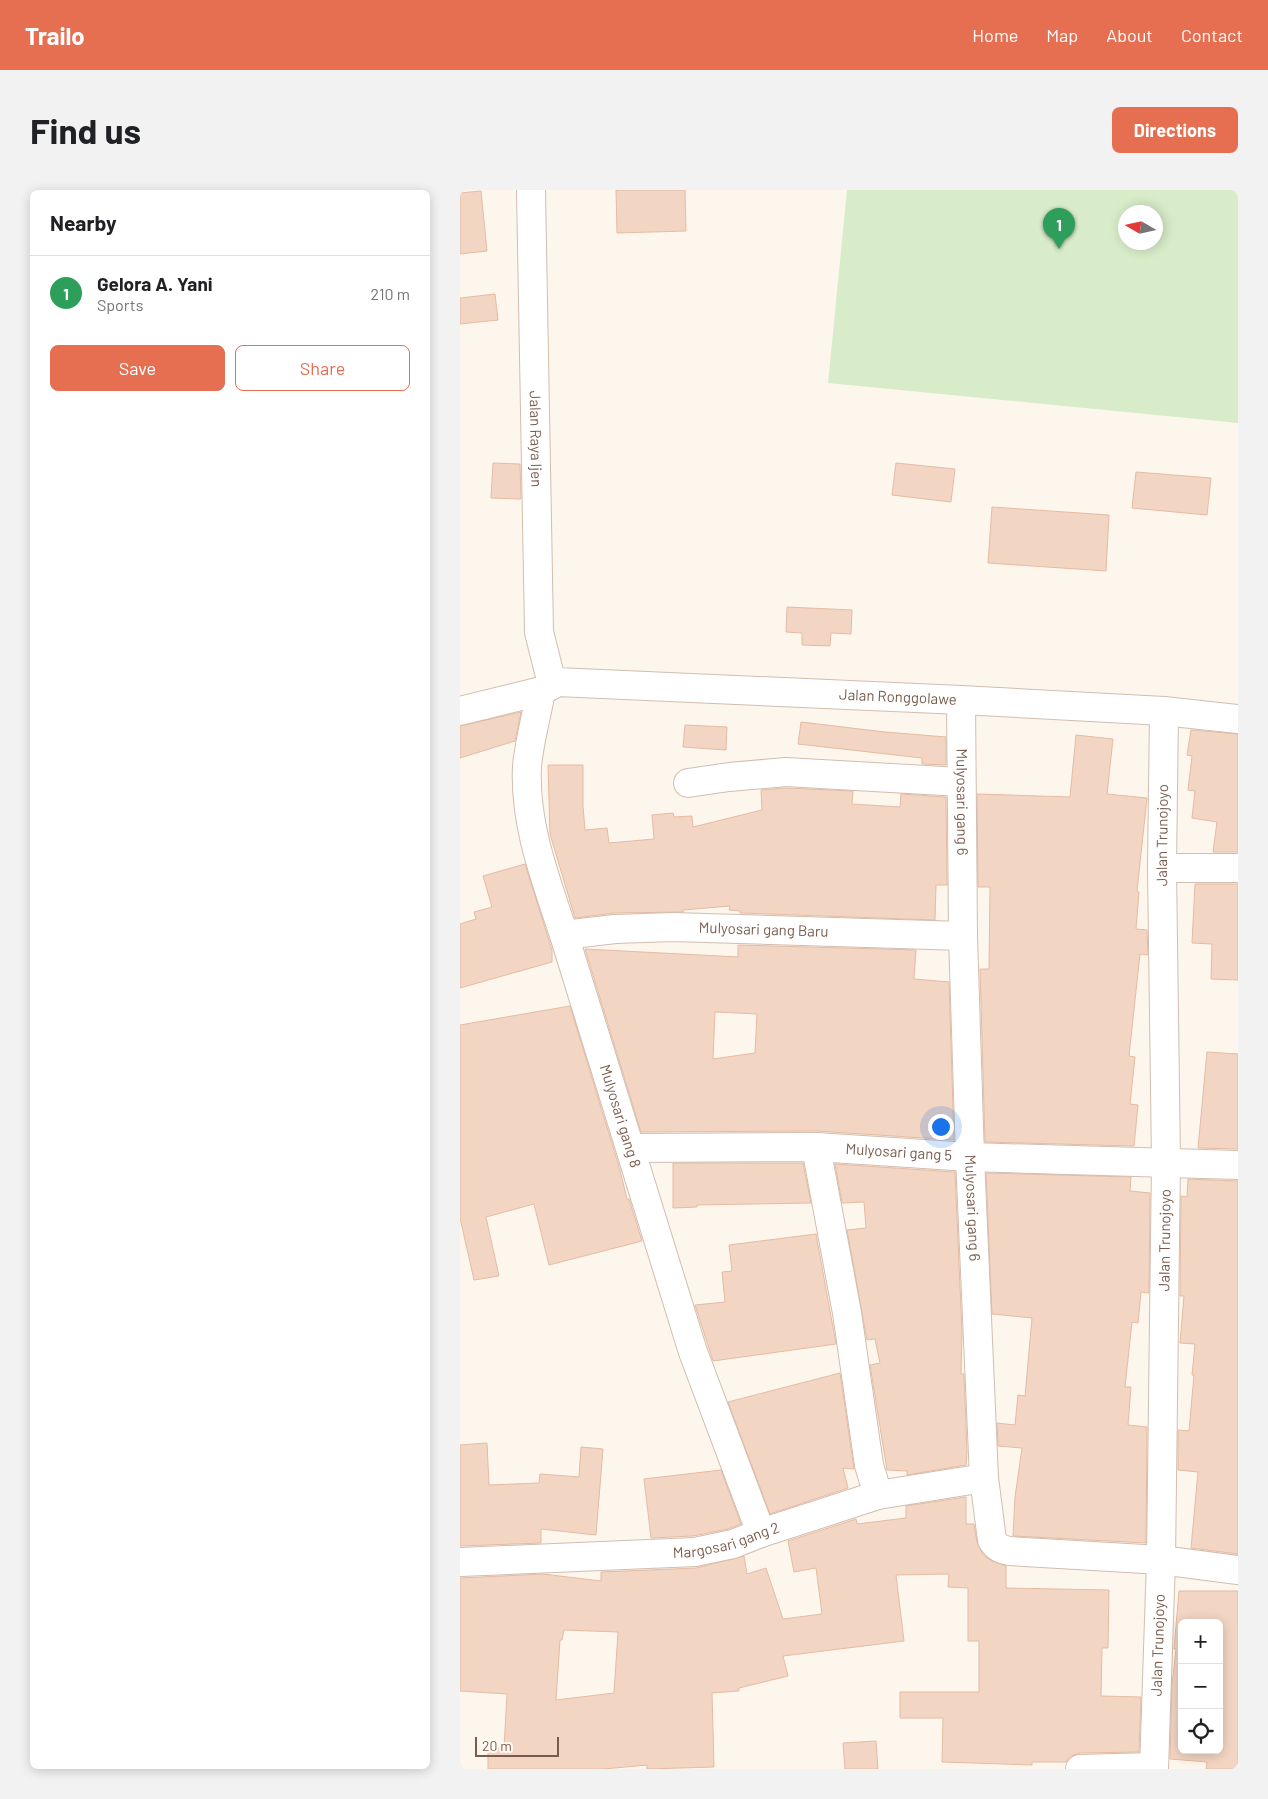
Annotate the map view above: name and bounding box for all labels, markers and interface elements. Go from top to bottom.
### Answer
text: Trailo [25,21,85,50]
text: Home [972,24,1018,46]
text: Map [1046,24,1078,46]
text: About [1106,24,1153,46]
text: Contact [1181,24,1243,46]
button: Directions [1112,107,1238,153]
text: Find us [30,109,141,151]
north arrow [1118,205,1163,250]
pin: 1 [1043,208,1075,249]
text: Nearby [50,210,116,235]
text: Gelora A. Yani [97,272,213,295]
text: 1 [63,284,69,303]
text: 210 m [371,284,410,303]
text: Sports [97,295,143,314]
button: Save [50,345,225,391]
button: Share [235,345,410,391]
street label: Jalan Raya Ijen [527,391,546,487]
street label: Jalan Ronggolawe [839,685,957,708]
street label: Mulyosari gang 6 [953,748,972,855]
street label: Jalan Trunojoyo [1152,784,1171,887]
street label: Mulyosari gang Baru [699,918,829,940]
street label: Mulyosari gang 8 [597,1062,645,1170]
your location [928,1114,954,1140]
street label: Mulyosari gang 5 [845,1139,953,1164]
street label: Mulyosari gang 6 [962,1154,985,1262]
street label: Jalan Trunojoyo [1154,1189,1174,1291]
street label: Margosari gang 2 [672,1518,781,1561]
street label: Jalan Trunojoyo [1146,1594,1168,1697]
map controls [1178,1619,1223,1754]
button: + [1178,1619,1223,1664]
button: − [1178,1664,1223,1709]
button: locate [1178,1709,1223,1754]
scale bar [475,1734,559,1757]
text: 20 m [482,1737,512,1754]

